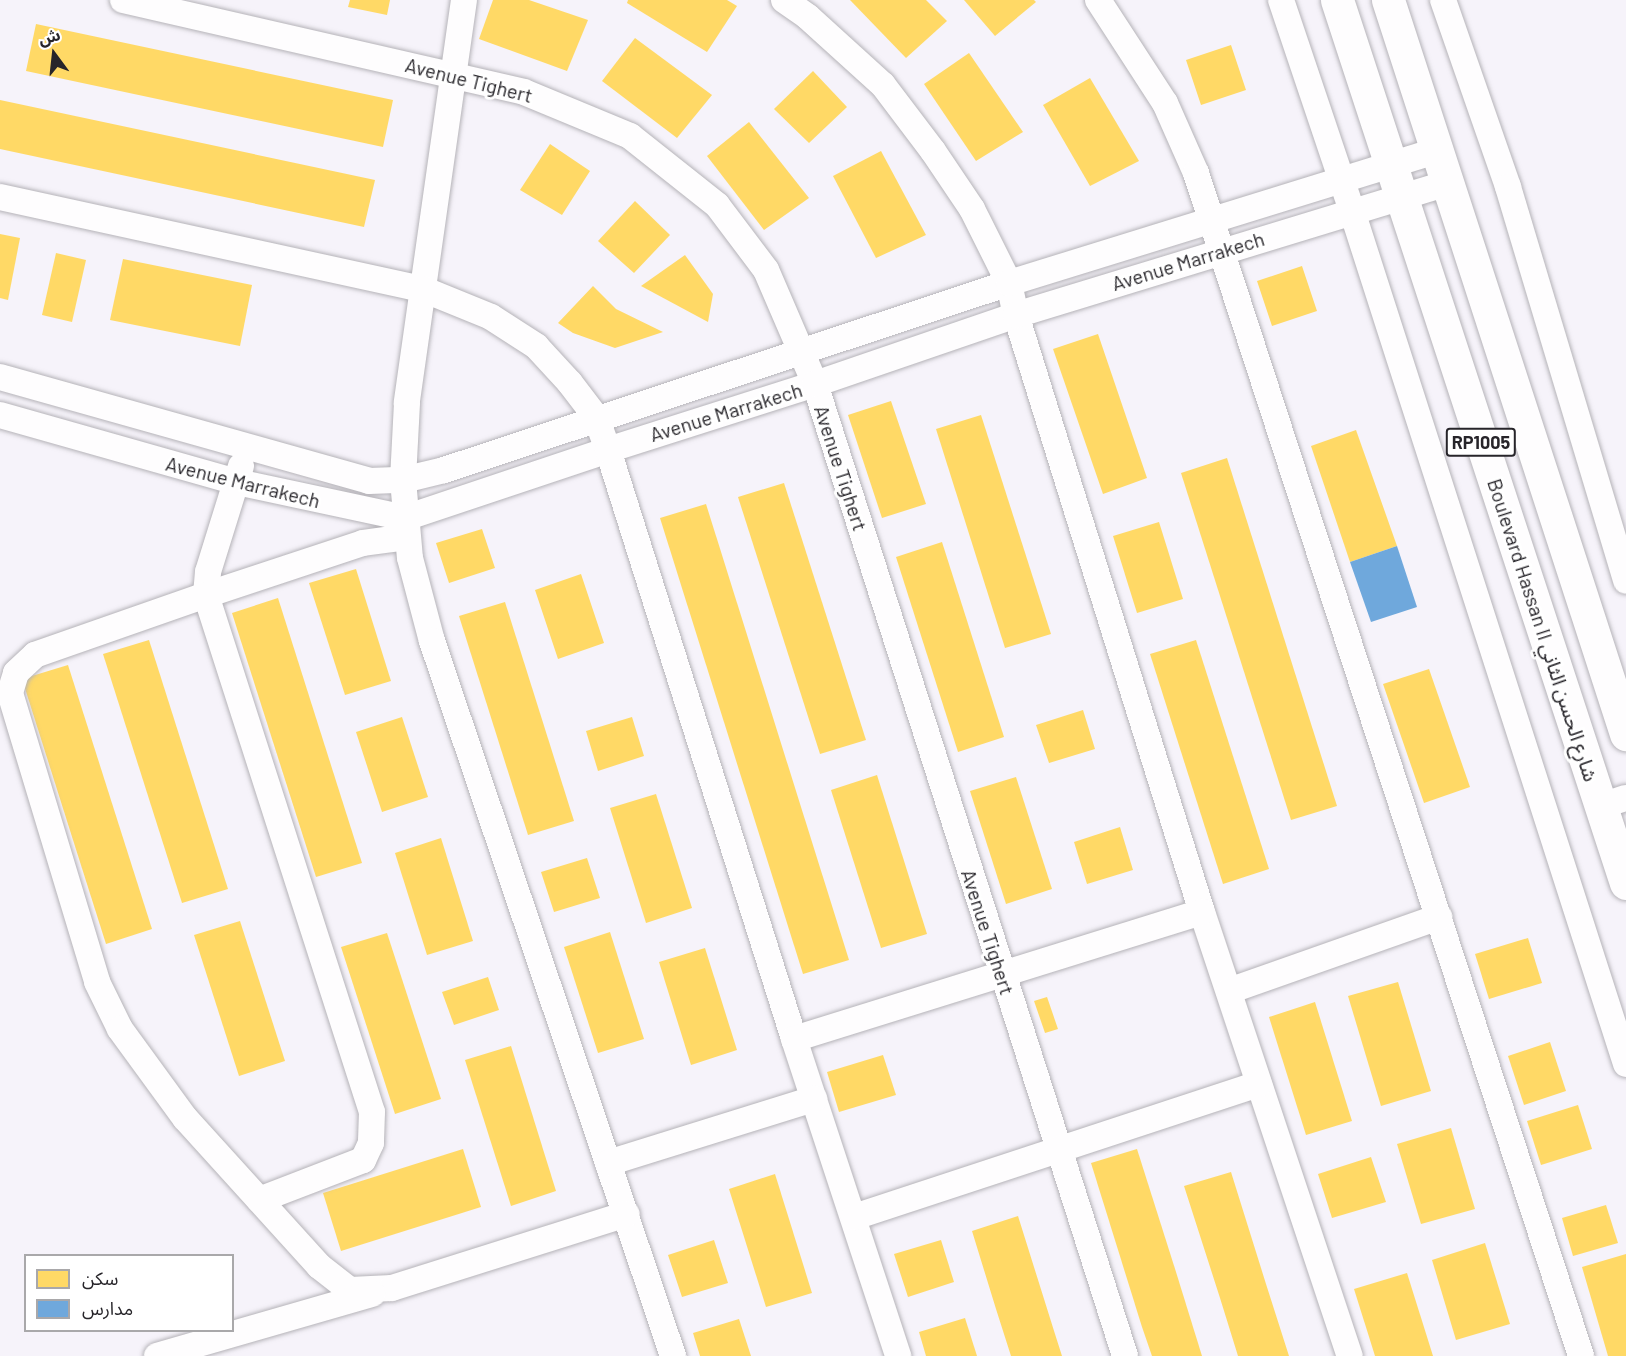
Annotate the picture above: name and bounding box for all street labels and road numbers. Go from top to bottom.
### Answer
street label: Avenue Tighert [403,53,535,107]
street label: Avenue Marrakech [1109,226,1267,296]
street label: Avenue Marrakech [647,377,805,447]
street label: Avenue Tighert [809,402,873,534]
road number: RP1005 [1445,427,1517,457]
street label: Avenue Marrakech [163,451,323,513]
street label: Boulevard Hassan II شارع الحسن الثاني [1483,476,1603,784]
street label: Avenue Tighert [956,866,1020,998]

